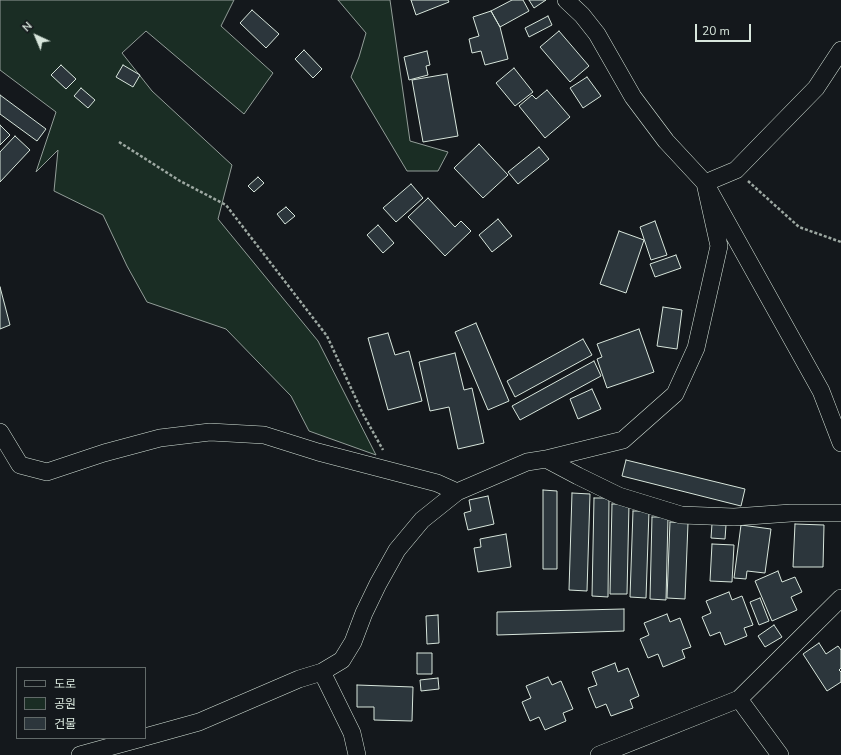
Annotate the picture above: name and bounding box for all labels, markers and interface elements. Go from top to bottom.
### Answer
north arrow [16,16,56,56]
scale bar [697,16,753,42]
text: N [19,19,35,35]
text: 20 m [702,23,730,39]
legend [16,667,146,739]
text: 도로 [54,676,76,692]
text: 공원 [54,696,76,712]
text: 건물 [54,716,76,732]

